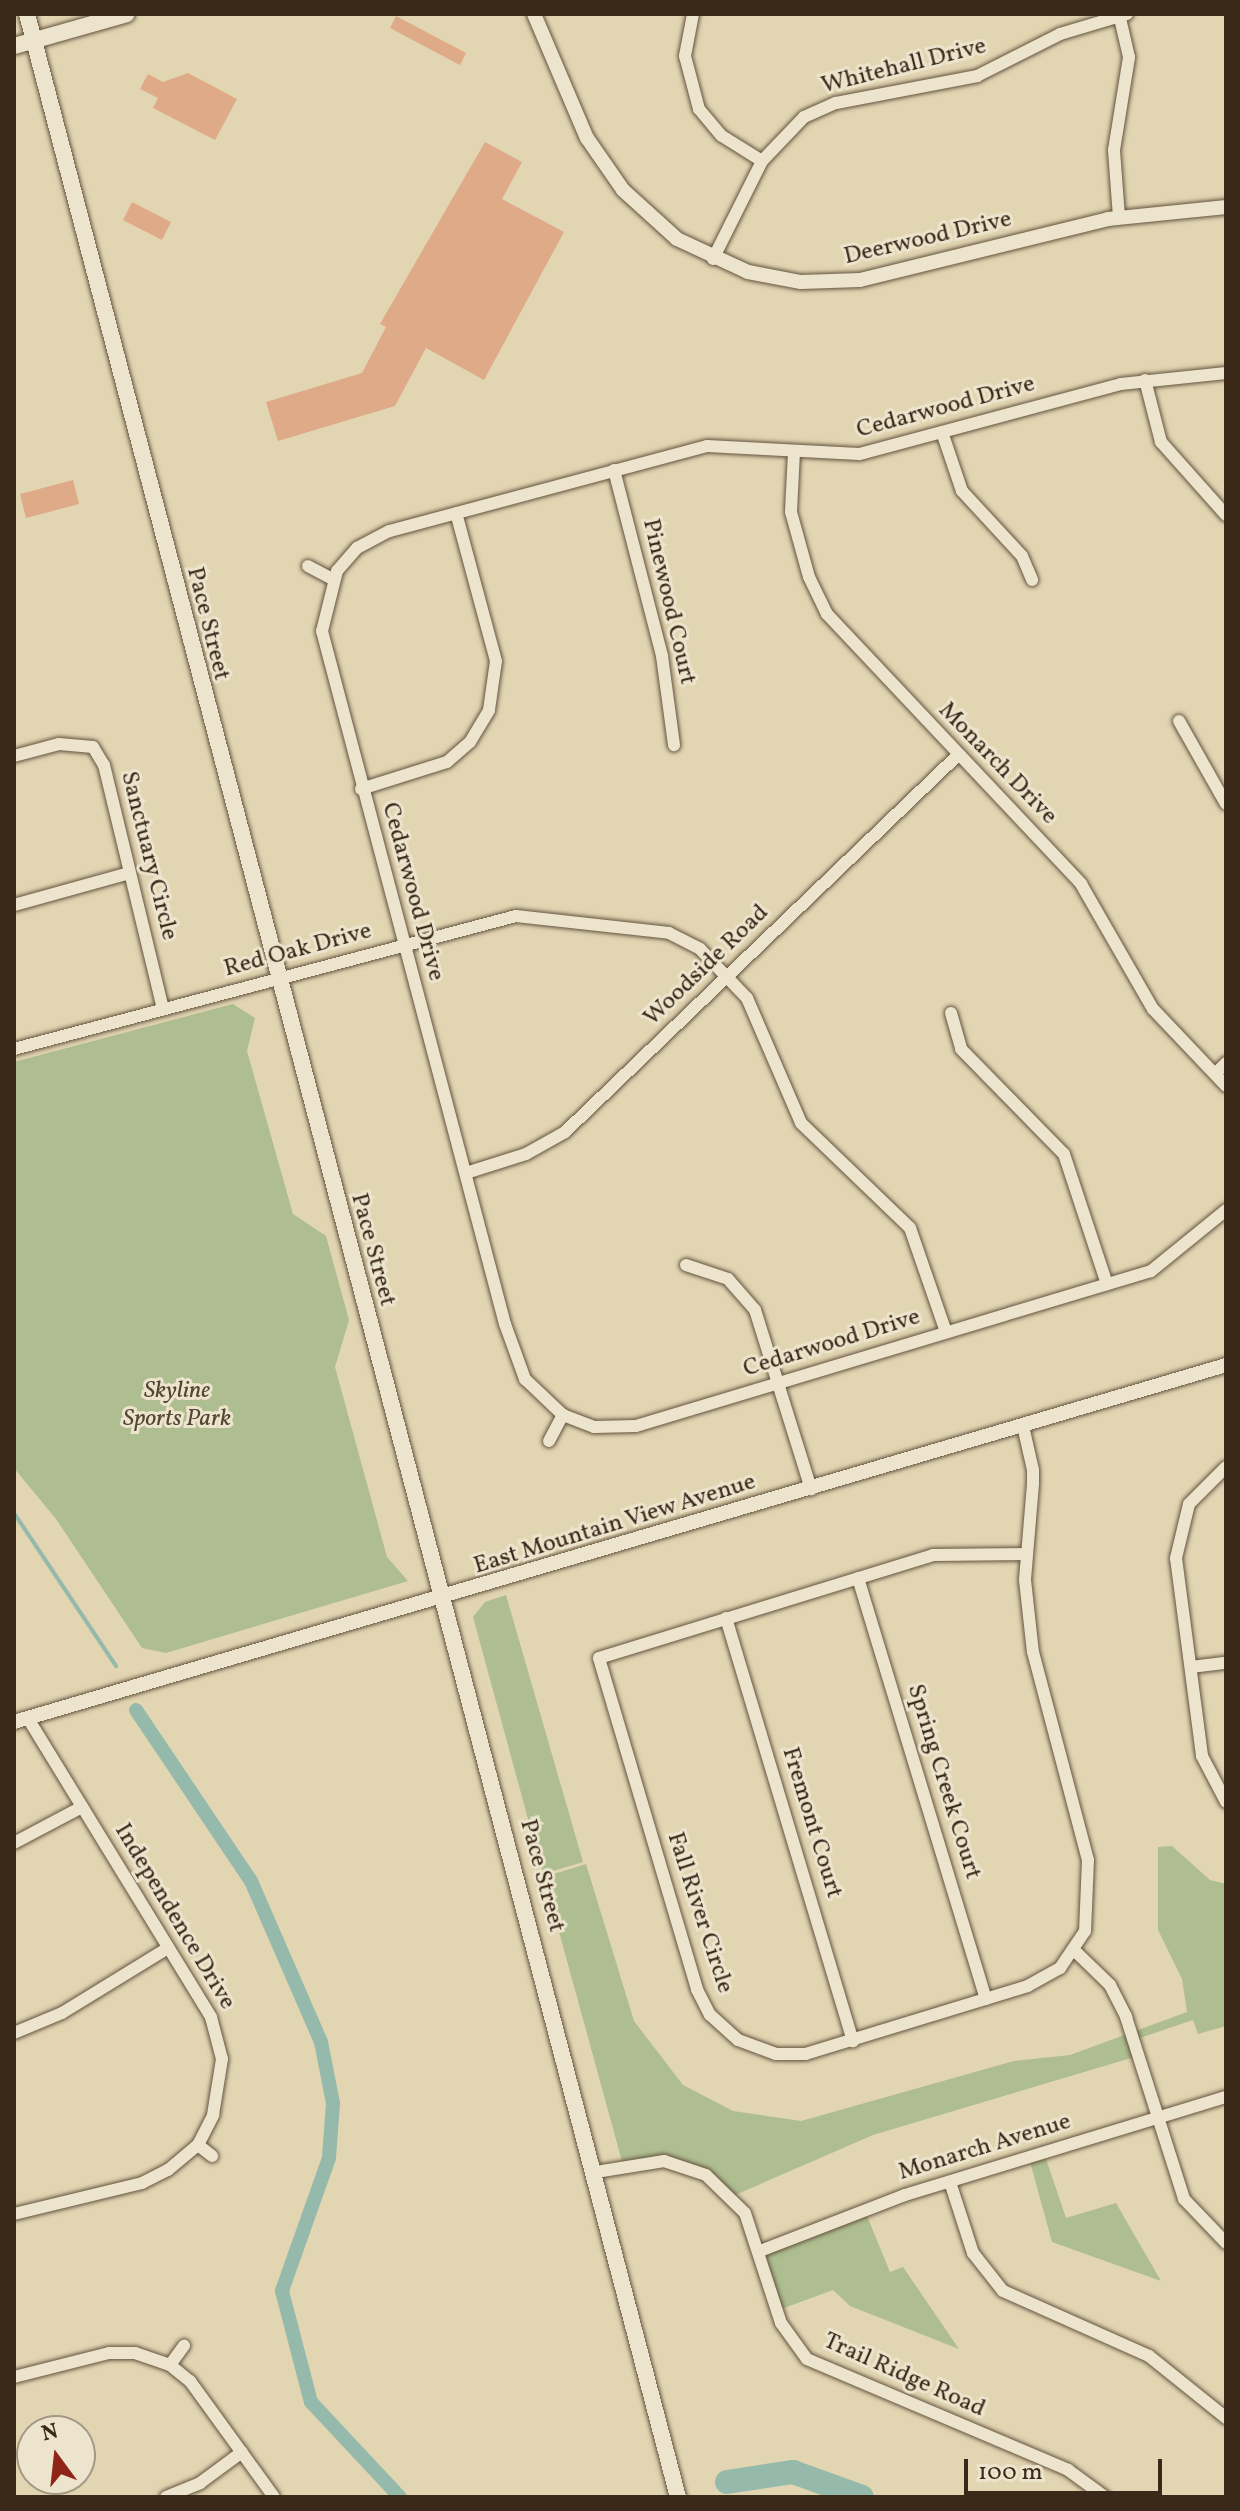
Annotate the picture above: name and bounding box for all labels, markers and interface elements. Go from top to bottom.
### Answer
street label: Whitehall Drive [819,33,989,101]
street label: Deerwood Drive [841,206,1015,272]
street label: Cedarwood Drive [854,370,1038,446]
street label: Pinewood Court [635,516,701,688]
street label: Pace Street [179,564,235,684]
street label: Monarch Drive [931,697,1063,831]
street label: Sanctuary Circle [113,768,183,944]
street label: Cedarwood Drive [374,800,450,984]
street label: Woodside Road [639,899,775,1033]
street label: Red Oak Drive [221,917,375,985]
street label: Pace Street [343,1190,401,1310]
street label: Cedarwood Drive [740,1303,924,1385]
park label: Skyline Sports Park [123,1378,231,1434]
street label: East Mountain View Avenue [470,1468,760,1582]
street label: Spring Creek Court [900,1681,986,1883]
street label: Fremont Court [774,1744,848,1902]
street label: Pace Street [512,1816,570,1936]
street label: Independence Drive [107,1819,241,2015]
street label: Fall River Circle [659,1829,739,1997]
street label: Monarch Avenue [895,2108,1075,2188]
street label: Trail Ridge Road [819,2327,989,2425]
north arrow [16,2415,96,2495]
text: N [38,2416,62,2450]
scale bar [968,2443,1166,2493]
text: 100 m [978,2456,1043,2490]

